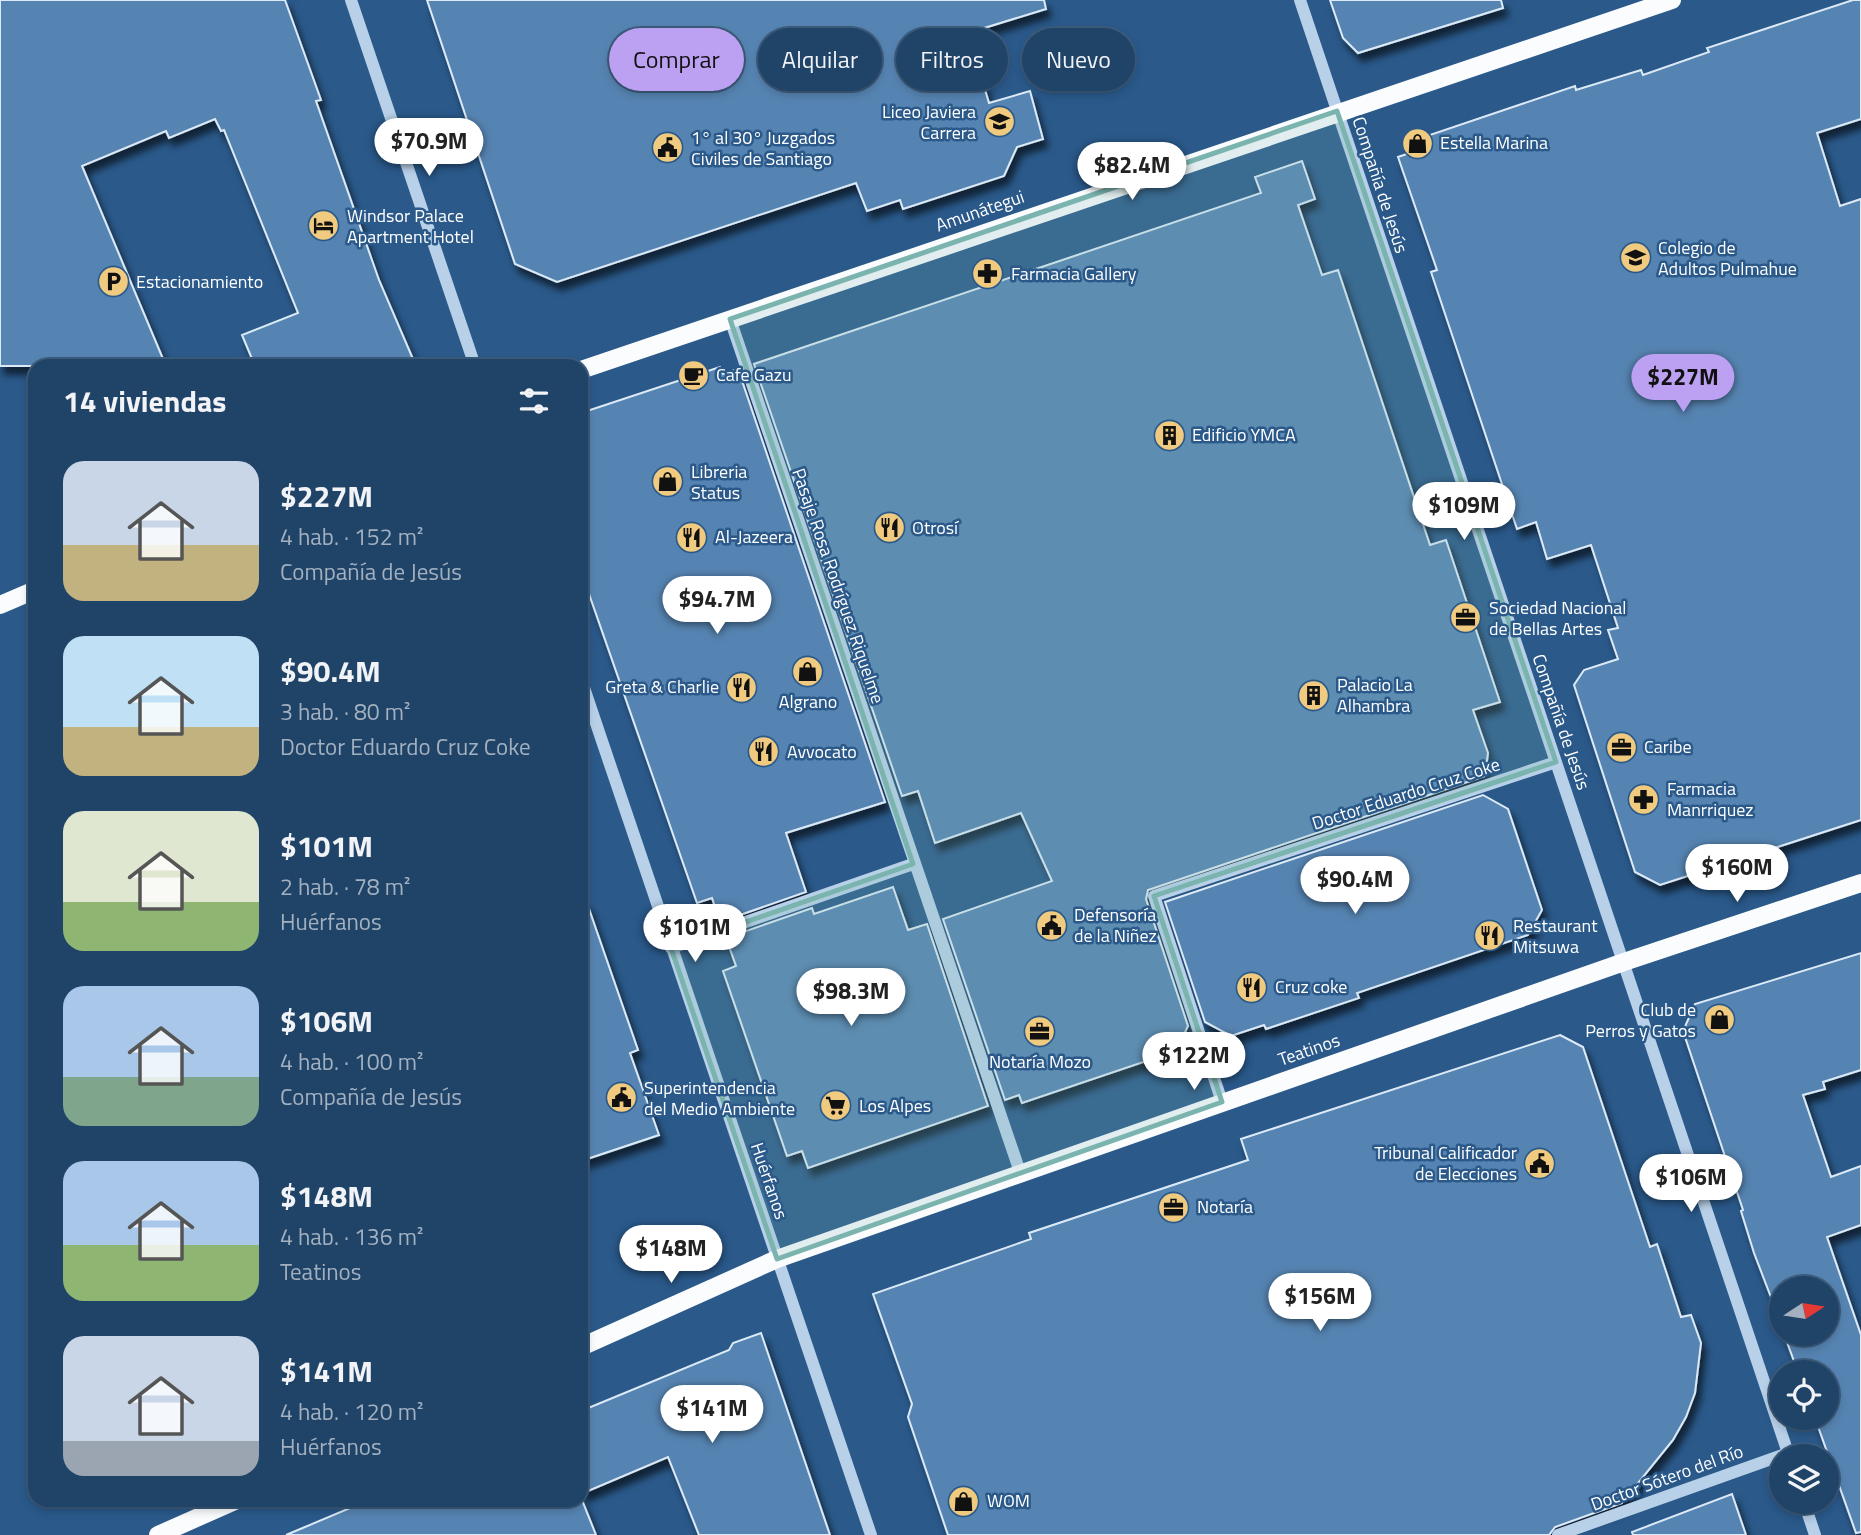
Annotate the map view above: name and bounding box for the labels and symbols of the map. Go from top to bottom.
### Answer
place label: Liceo Javiera Carrera [882,98,976,146]
school or university icon: Liceo Javiera Carrera [982,105,1016,139]
street label: Compañía de Jesús [1346,113,1415,257]
pin: $70.9M [372,118,486,178]
place label: 1° al 30° Juzgados Civiles de Santiago [691,124,835,172]
shop icon: Estella Marina [1400,126,1434,160]
place label: Estella Marina [1440,129,1548,156]
public building icon: 1° al 30° Juzgados Civiles de Santiago [651,131,685,165]
pin: $82.4M [1075,142,1189,202]
street label: Amunátegui [932,183,1028,238]
place label: Windsor Palace Apartment Hotel [347,202,474,250]
hotel icon: Windsor Palace Apartment Hotel [307,209,341,243]
place label: Colegio de Adultos Pulmahue [1658,234,1797,282]
school or university icon: Colegio de Adultos Pulmahue [1618,241,1652,275]
pharmacy icon: Farmacia Gallery [971,257,1005,291]
place label: Farmacia Gallery [1011,260,1137,287]
parking icon: Estacionamiento [96,265,130,299]
place label: Estacionamiento [136,268,263,295]
pin: $227M [1634,354,1732,414]
cafe icon: Cafe Gazu [676,358,710,392]
place label: Cafe Gazu [716,361,792,388]
building icon: Edificio YMCA [1152,418,1186,452]
place label: Edificio YMCA [1192,421,1296,448]
place label: Libreria Status [691,458,747,506]
street label: Pasaje Rosa Rodríguez Riquelme [785,464,892,707]
shop icon: Libreria Status [651,465,685,499]
pin: $109M [1415,482,1513,542]
restaurant icon: Otrosí [872,511,906,545]
place label: Otrosí [912,514,960,541]
restaurant icon: Al-Jazeera [675,520,709,554]
place label: Al-Jazeera [715,523,793,550]
pin: $94.7M [660,576,774,636]
place label: Sociedad Nacional de Bellas Artes [1489,594,1626,642]
office icon: Sociedad Nacional de Bellas Artes [1449,601,1483,635]
street label: Compañía de Jesús [1526,650,1597,794]
shop icon: Algrano [791,655,825,689]
restaurant icon: Greta & Charlie [725,670,759,704]
place label: Palacio La Alhambra [1337,671,1413,719]
place label: Greta & Charlie [605,673,719,700]
building icon: Palacio La Alhambra [1297,678,1331,712]
place label: Algrano [779,688,837,715]
office icon: Caribe [1604,730,1638,764]
place label: Caribe [1644,733,1692,760]
restaurant icon: Avvocato [747,735,781,769]
place label: Avvocato [787,738,857,765]
street label: Doctor Eduardo Cruz Coke [1308,750,1503,837]
place label: Farmacia Manrriquez [1667,775,1754,823]
pharmacy icon: Farmacia Manrriquez [1627,782,1661,816]
pin: $160M [1688,844,1786,904]
pin: $90.4M [1298,856,1412,916]
place label: Defensoría de la Niñez [1074,901,1157,949]
pin: $101M [646,904,744,964]
public building icon: Defensoría de la Niñez [1034,908,1068,942]
place label: Restaurant Mitsuwa [1513,912,1598,960]
restaurant icon: Restaurant Mitsuwa [1473,919,1507,953]
pin: $98.3M [794,968,908,1028]
restaurant icon: Cruz coke [1235,970,1269,1004]
place label: Cruz coke [1275,973,1347,1000]
place label: Club de Perros y Gatos [1585,996,1696,1044]
shop icon: Club de Perros y Gatos [1702,1003,1736,1037]
office icon: Notaría Mozo [1023,1014,1057,1048]
street label: Teatinos [1274,1026,1343,1073]
pin: $122M [1145,1032,1243,1092]
place label: Notaría Mozo [989,1048,1091,1075]
place label: Superintendencia del Medio Ambiente [644,1074,795,1122]
public building icon: Superintendencia del Medio Ambiente [604,1081,638,1115]
supermarket icon: Los Alpes [819,1089,853,1123]
place label: Los Alpes [859,1092,931,1119]
street label: Huérfanos [744,1139,795,1223]
place label: Tribunal Calificador de Elecciones [1374,1139,1517,1187]
public building icon: Tribunal Calificador de Elecciones [1523,1146,1557,1180]
pin: $106M [1642,1154,1740,1214]
office icon: Notaría [1157,1190,1191,1224]
place label: Notaría [1197,1193,1253,1220]
pin: $148M [622,1226,720,1285]
pin: $156M [1271,1274,1369,1333]
north arrow [1769,1276,1839,1346]
pin: $141M [663,1386,761,1445]
street label: Doctor Sótero del Río [1587,1437,1747,1518]
shop icon: WOM [947,1484,981,1518]
place label: WOM [987,1487,1030,1514]

